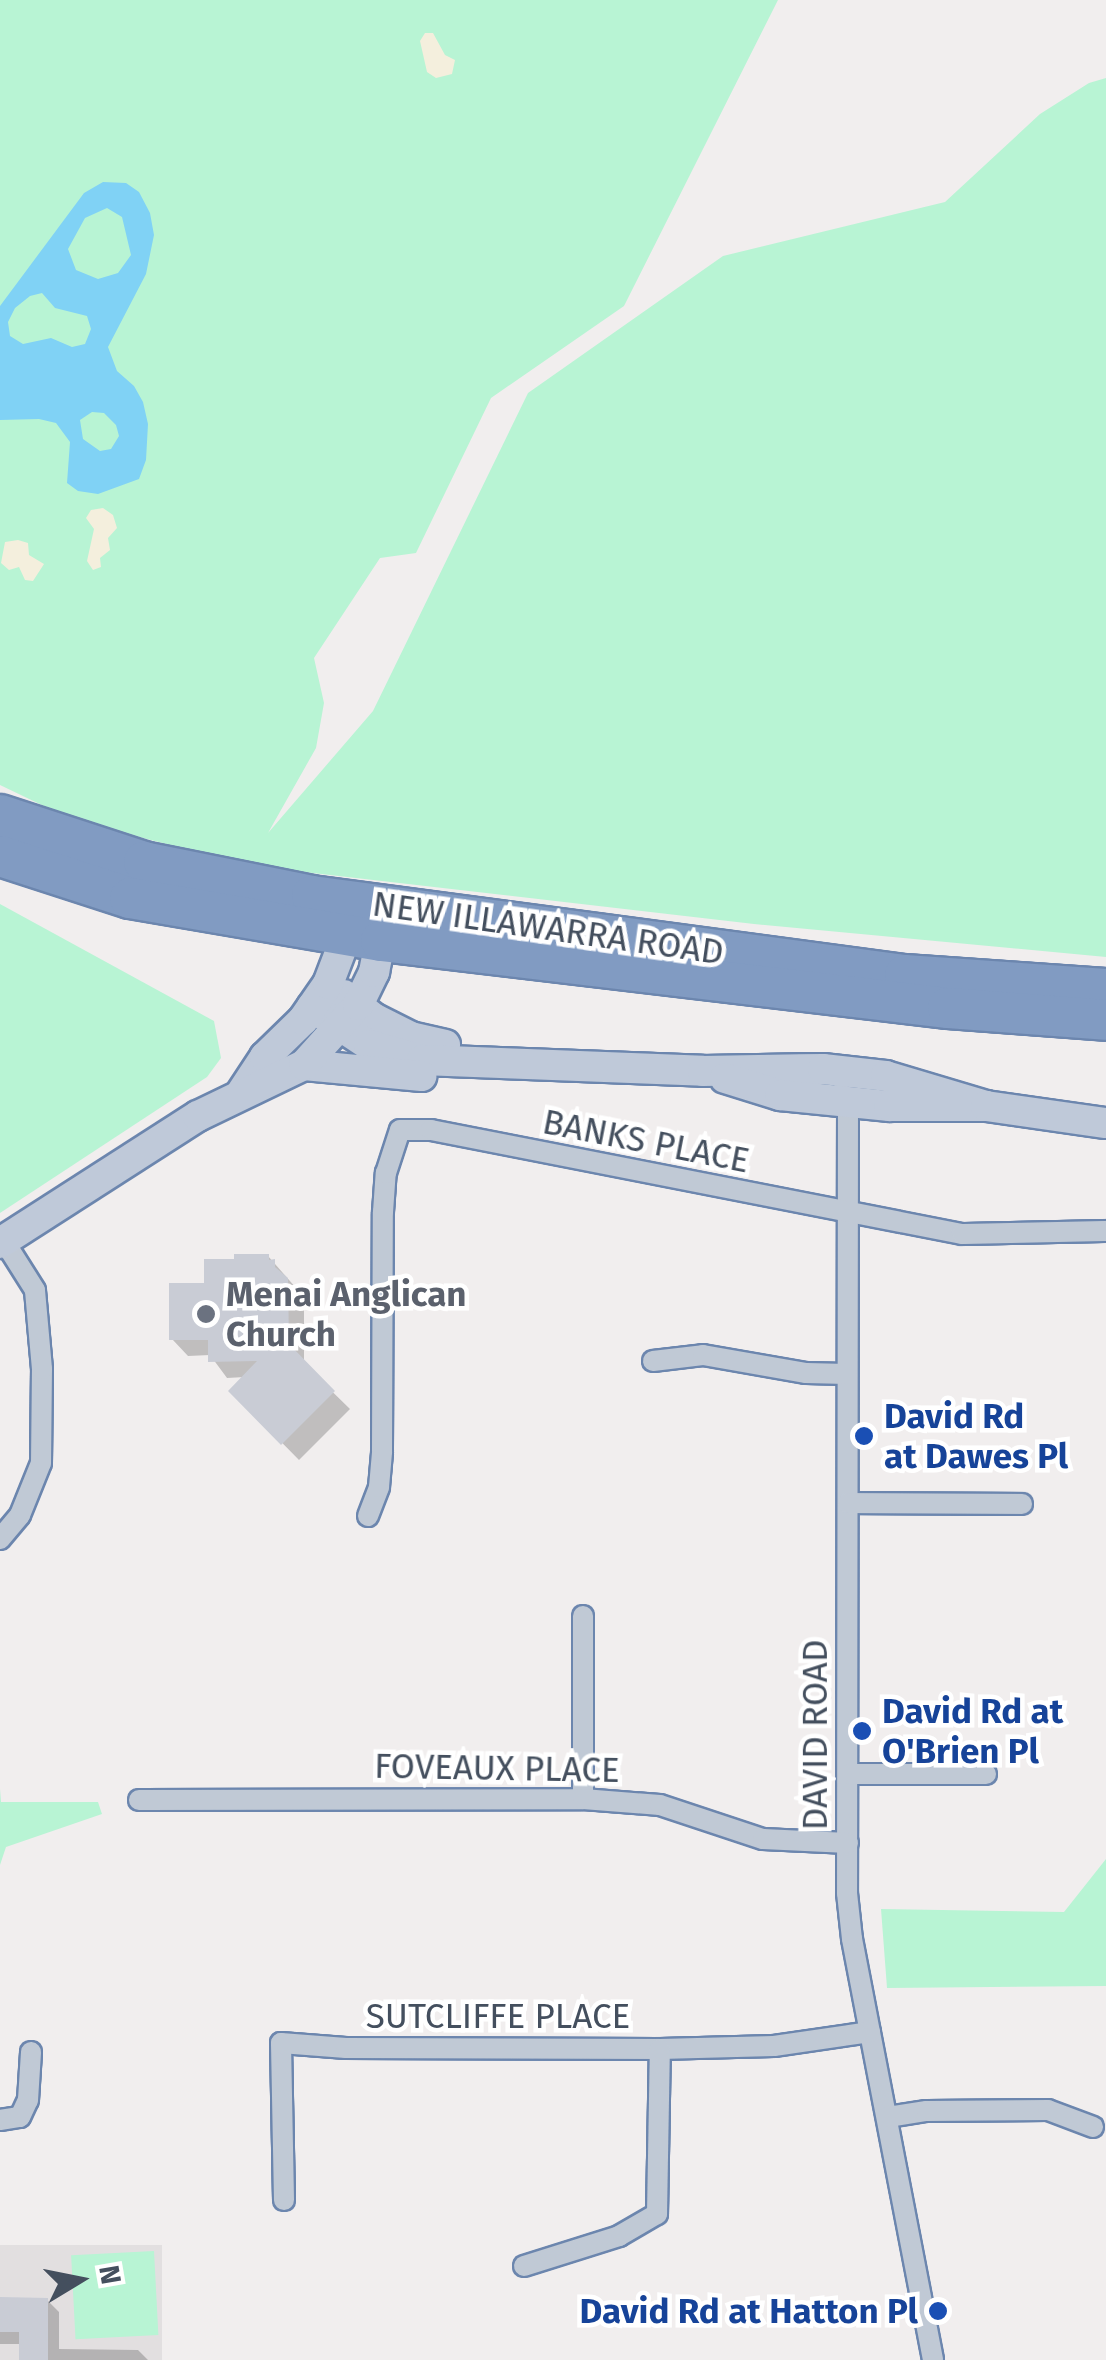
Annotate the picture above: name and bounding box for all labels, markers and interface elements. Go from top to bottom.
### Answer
street label: NEW ILLAWARRA ROAD [370,883,726,973]
street label: BANKS PLACE [539,1100,753,1182]
place label: Menai Anglican Church [226,1273,467,1355]
marker: Menai Anglican Church [195,1303,217,1325]
place label: David Rd at Dawes Pl [884,1395,1068,1477]
marker: David Rd at Dawes Pl [853,1425,875,1447]
street label: DAVID ROAD [794,1640,836,1830]
place label: David Rd at O'Brien Pl [882,1690,1063,1772]
marker: David Rd at O'Brien Pl [851,1720,873,1742]
street label: FOVEAUX PLACE [374,1745,620,1791]
street label: SUTCLIFFE PLACE [366,1995,630,2037]
north arrow [30,2230,130,2330]
text: N [92,2263,128,2287]
place label: David Rd at Hatton Pl [580,2290,918,2332]
marker: David Rd at Hatton Pl [927,2300,949,2322]

